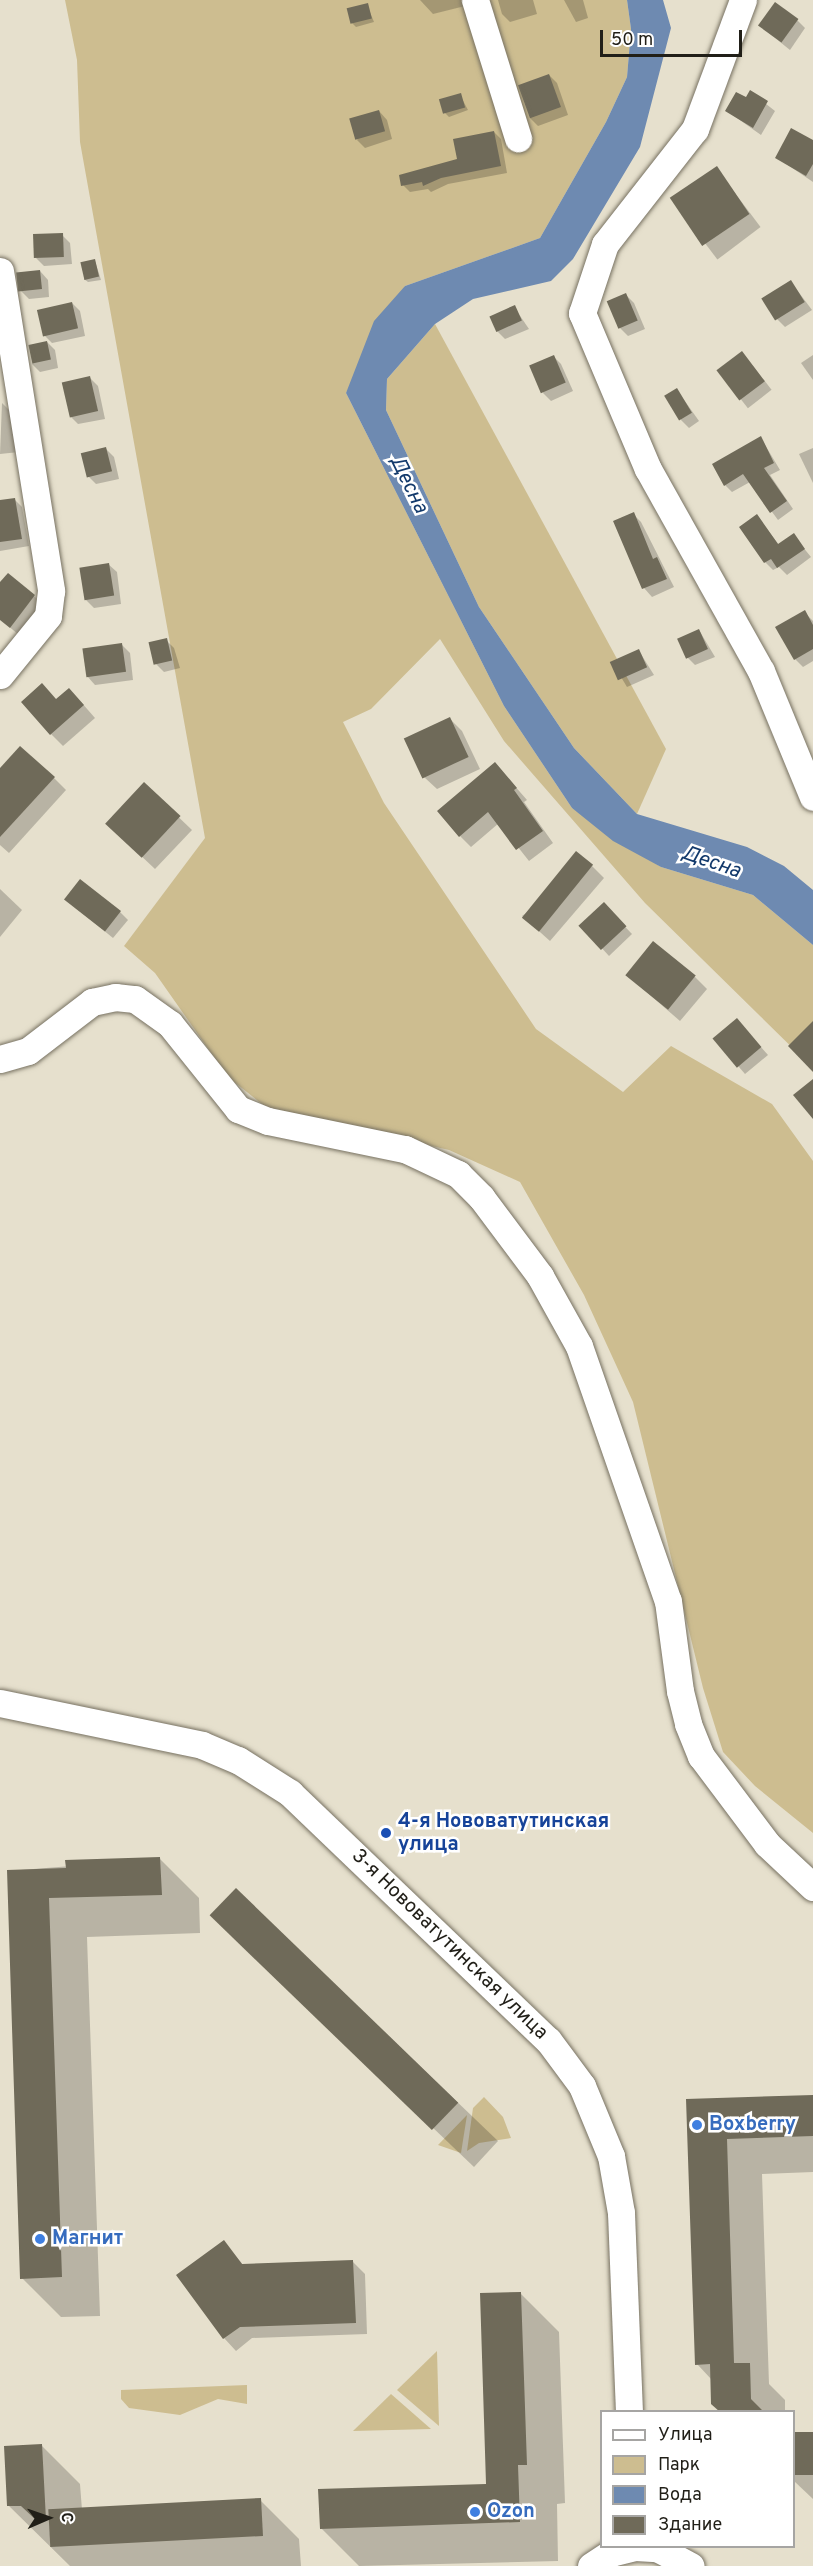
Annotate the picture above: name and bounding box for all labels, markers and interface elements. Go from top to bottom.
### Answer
scale bar [603,18,746,56]
text: 50 m [611,29,653,52]
water label: Десна [383,452,433,518]
water label: Десна [678,841,744,885]
place label: 4-я Нововатутинская улица [398,1810,609,1857]
marker: 4-я Нововатутинская улица [379,1826,393,1840]
street label: 3-я Нововатутинская улица [346,1845,552,2045]
place label: Boxberry [709,2113,796,2137]
marker: Boxberry [690,2118,704,2132]
place label: Магнит [52,2227,123,2251]
marker: Магнит [33,2232,47,2246]
legend [600,2410,795,2548]
text: Улица [658,2424,712,2447]
text: Парк [658,2454,700,2477]
text: Вода [658,2484,702,2507]
north arrow [18,2488,78,2548]
place label: Ozon [487,2500,535,2524]
marker: Ozon [468,2505,482,2519]
text: С [56,2512,76,2523]
text: Здание [658,2514,722,2537]

